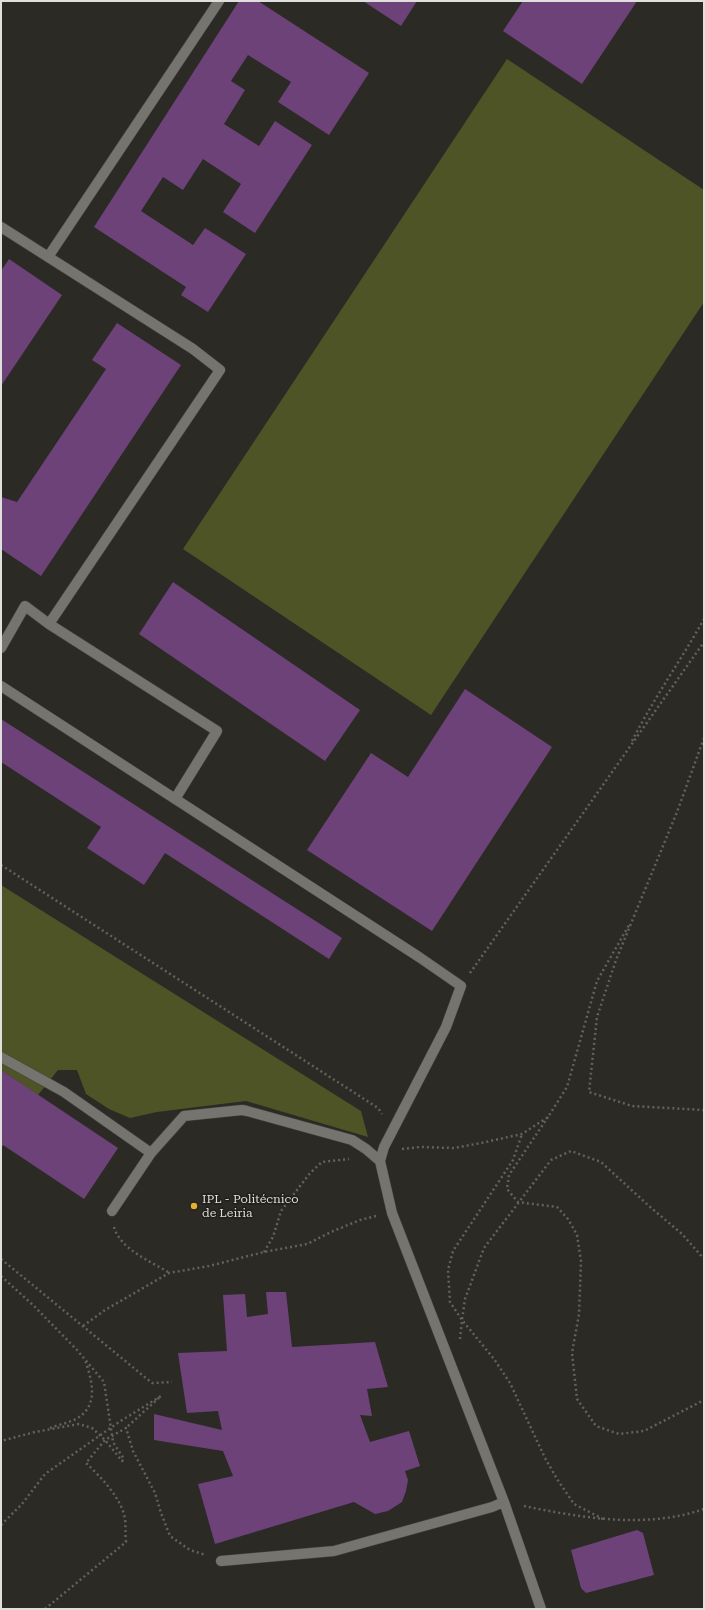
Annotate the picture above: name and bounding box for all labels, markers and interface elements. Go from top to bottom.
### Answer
place label: IPL - Politécnico de Leiria [202,1192,299,1220]
marker: IPL - Politécnico de Leiria [189,1201,199,1211]

